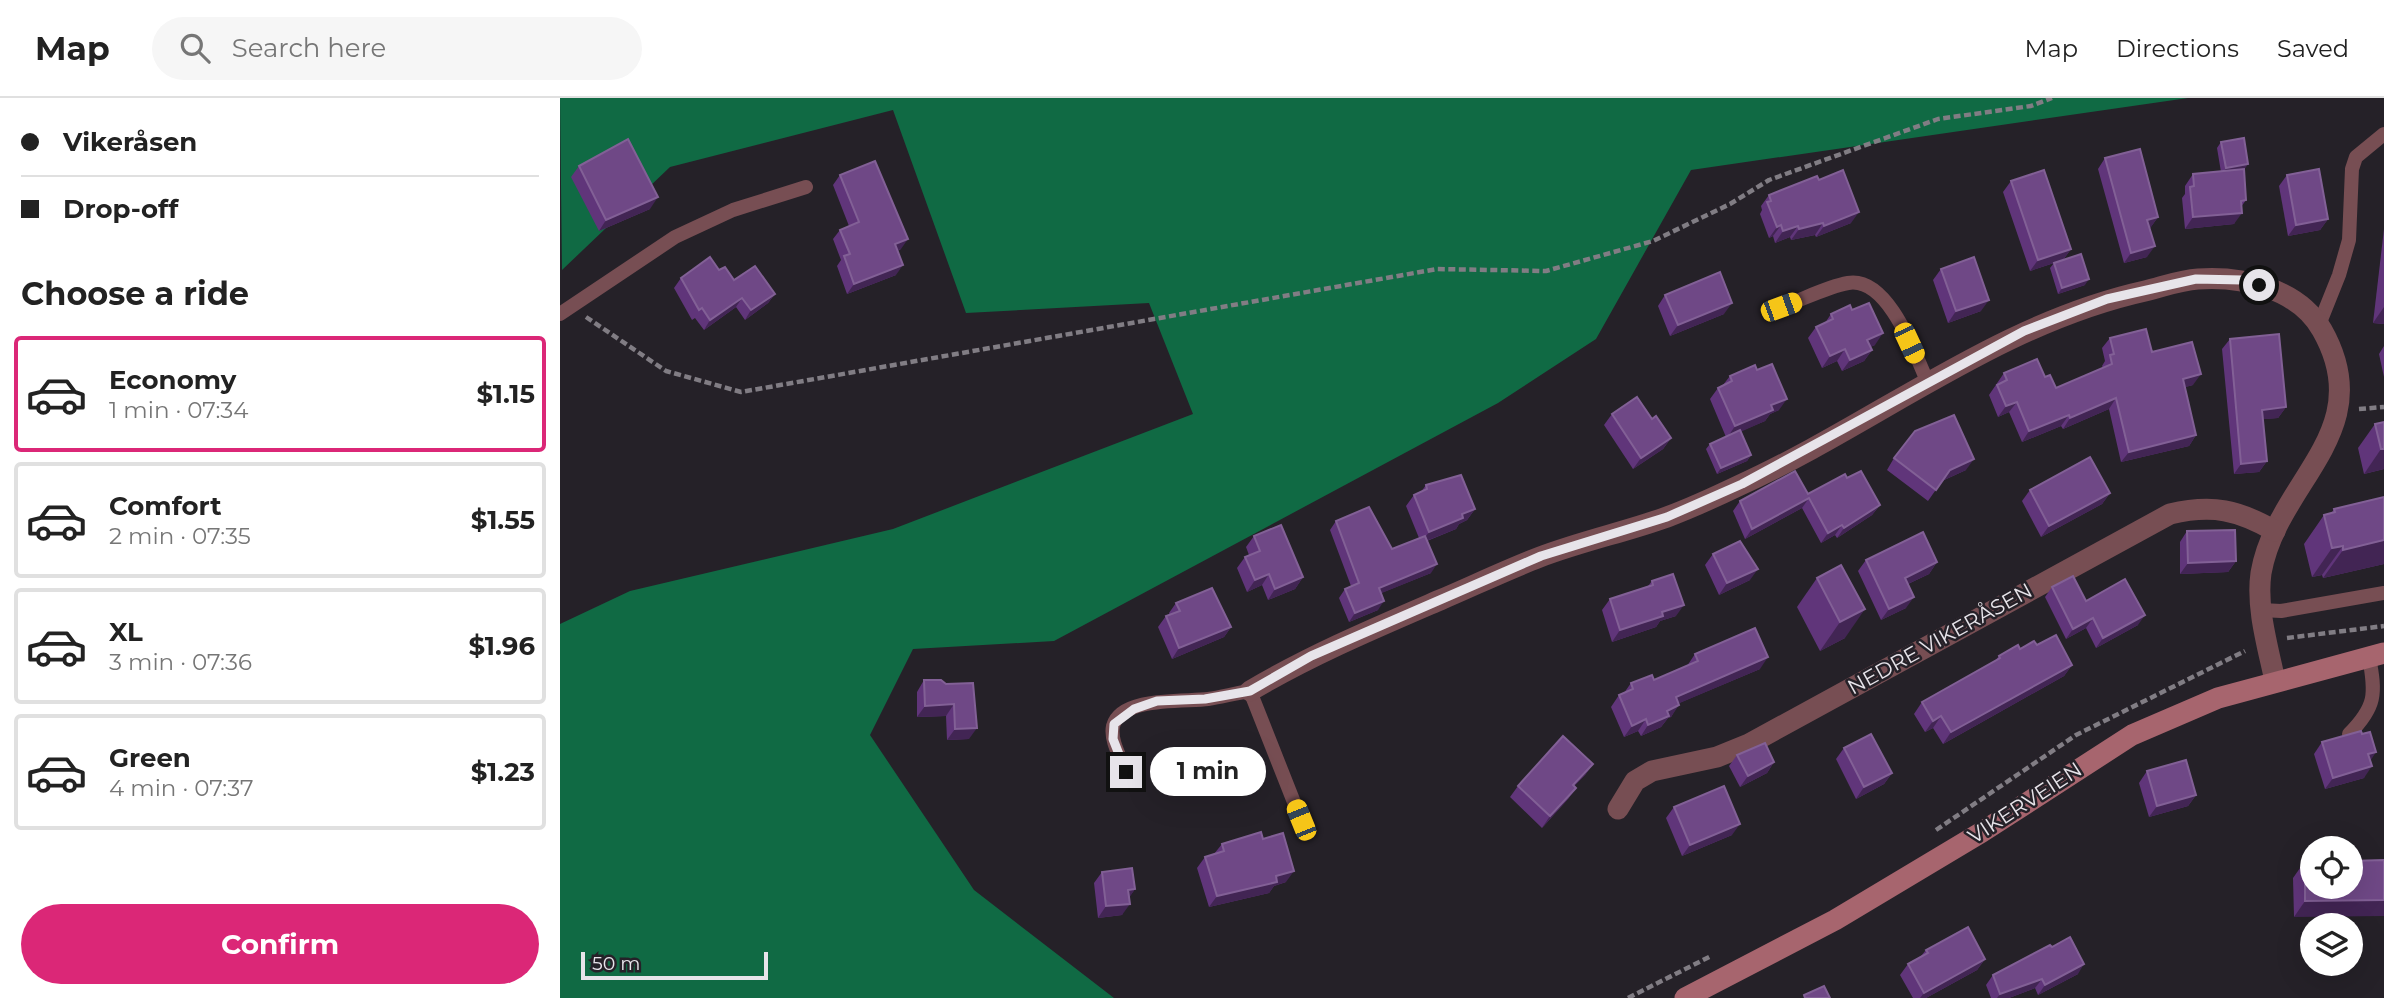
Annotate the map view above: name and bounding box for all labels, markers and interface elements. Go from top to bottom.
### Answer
search box [152,17,642,80]
text: Map [35,28,110,68]
icon: search [176,29,214,67]
text: Search here [232,32,386,64]
text: Map [2025,34,2078,63]
text: Directions [2116,34,2239,63]
text: Saved [2277,34,2349,63]
text: Vikeråsen [63,126,197,158]
text: Drop-off [63,193,178,225]
route start [2243,269,2275,301]
text: Choose a ride [21,274,249,313]
car [1758,290,1805,324]
car [1891,320,1928,366]
icon: car [25,363,88,426]
text: Economy [109,364,236,396]
text: $1.15 [476,378,535,410]
text: 1 min · 07:34 [109,396,249,424]
icon: car [25,489,88,552]
text: Comfort [109,490,221,522]
text: $1.55 [471,504,535,536]
text: 2 min · 07:35 [109,522,251,550]
street label: NEDRE VIKERÅSEN [1843,577,2036,700]
icon: car [25,615,88,678]
text: XL [109,616,143,648]
text: $1.96 [469,630,535,662]
text: 3 min · 07:36 [109,648,252,676]
icon: car [25,741,88,804]
text: Green [109,742,191,774]
callout: 1 min [1150,748,1266,796]
text: $1.23 [471,756,535,788]
route end [1110,756,1142,788]
text: 1 min [1177,757,1239,785]
street label: VIKERVEIEN [1963,757,2086,849]
text: 4 min · 07:37 [109,774,253,802]
car [1284,797,1319,843]
map controls [2300,836,2363,976]
button: locate [2300,836,2363,899]
button: Confirm [21,904,539,984]
button: layers [2300,913,2363,976]
scale bar [581,949,768,981]
text: 50 m [592,952,640,975]

